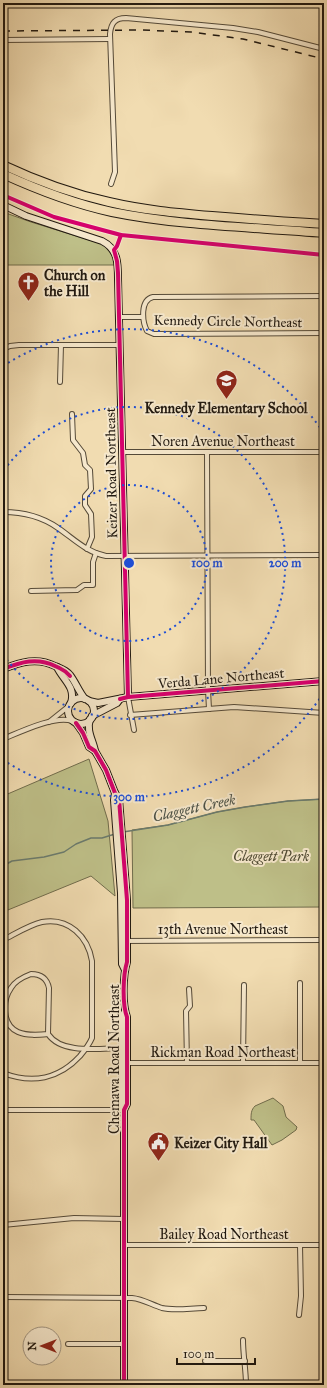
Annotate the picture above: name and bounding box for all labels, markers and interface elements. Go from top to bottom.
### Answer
place label: Church on the Hill [43,267,106,300]
church icon: Church on the Hill [16,270,42,303]
street label: Kennedy Circle Northeast [154,312,302,331]
school or university icon: Kennedy Elementary School [213,367,239,400]
place label: Kennedy Elementary School [144,400,309,418]
street label: Keizer Road Northeast [102,407,121,539]
street label: Noren Avenue Northeast [151,433,295,450]
centre of rings [122,556,136,570]
text: 100 m [191,556,224,570]
text: 200 m [269,556,302,570]
street label: Verda Lane Northeast [156,664,285,693]
text: 300 m [113,790,146,805]
water label: Claggett Creek [151,790,238,826]
park label: Claggett Park [233,848,310,865]
street label: 13th Avenue Northeast [158,921,288,938]
street label: Chemawa Road Northeast [106,984,123,1134]
street label: Rickman Road Northeast [150,1044,296,1061]
public building icon: Keizer City Hall [145,1130,171,1163]
place label: Keizer City Hall [174,1135,269,1153]
street label: Bailey Road Northeast [159,1226,289,1243]
north arrow [22,1326,62,1366]
scale bar [177,1340,255,1366]
text: N [26,1341,39,1351]
text: 100 m [183,1347,214,1361]

